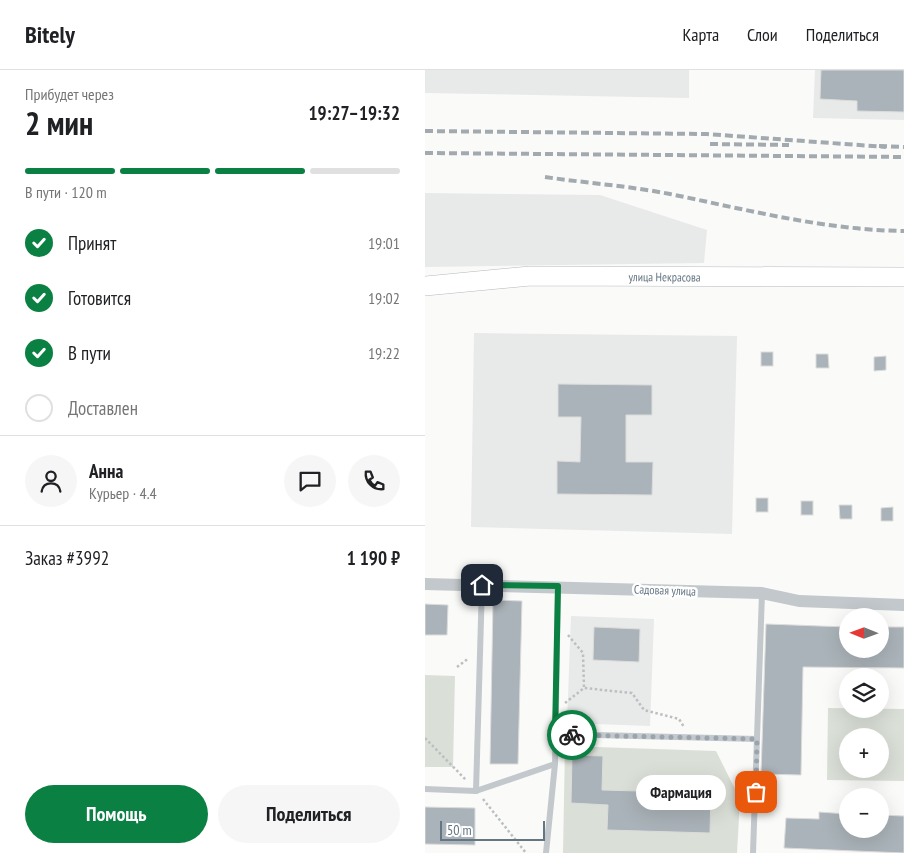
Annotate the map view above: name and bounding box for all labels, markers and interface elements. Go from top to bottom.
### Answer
text: Bitely [25,19,75,50]
text: Карта [682,23,719,46]
text: Слои [747,23,778,46]
text: Поделиться [806,23,879,46]
text: Прибудет через [25,84,114,104]
text: 19:27–19:32 [308,101,400,125]
text: 2 мин [25,102,93,144]
text: В пути · 120 m [25,182,107,202]
icon: check [25,229,53,257]
text: Принят [68,231,116,255]
text: 19:01 [368,233,400,253]
street label: улица Некрасова [628,269,701,284]
icon: check [25,284,53,312]
text: Готовится [68,286,131,310]
text: 19:02 [368,288,400,308]
icon: check [25,339,53,367]
text: В пути [68,341,111,365]
text: 19:22 [368,343,400,363]
text: Доставлен [68,396,138,420]
button: person [25,455,77,507]
button: chat [284,455,336,507]
button: phone [348,455,400,507]
text: Анна [89,459,123,483]
text: Курьер · 4.4 [89,483,157,503]
text: Заказ #3992 [25,546,109,570]
text: 1 190 ₽ [347,546,400,570]
pin [461,564,503,606]
icon: home [468,571,496,599]
street label: Садовая улица [634,581,697,599]
north arrow [839,608,889,658]
map controls [839,608,889,838]
button: layers [839,668,889,718]
courier [547,710,597,760]
icon: bike [558,721,586,749]
button: + [839,728,889,778]
pin [735,771,777,813]
callout: Фармация [636,774,726,810]
icon: bag [742,778,770,806]
text: Фармация [650,782,712,802]
button: Помощь [25,785,208,843]
button: Поделиться [218,785,400,843]
button: − [839,788,889,838]
scale bar [440,818,545,841]
text: 50 m [447,821,472,839]

